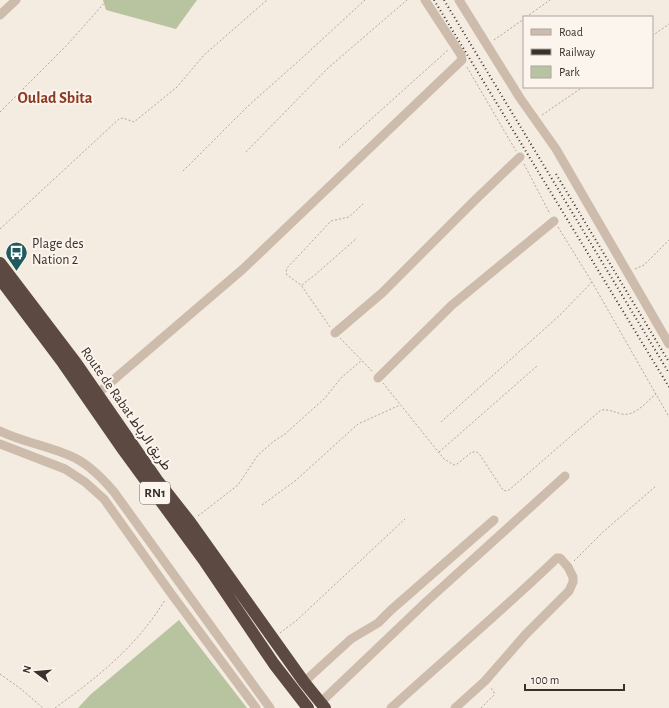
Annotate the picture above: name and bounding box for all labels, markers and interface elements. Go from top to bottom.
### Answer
legend [523,16,653,88]
text: Road [559,26,583,38]
text: Railway [559,46,595,59]
text: Park [559,66,580,78]
district label: Oulad Sbita [18,90,93,106]
place label: Plage des Nation 2 [32,237,84,267]
bus stop icon: Plage des Nation 2 [4,239,30,272]
street label: Route de Rabat طريق الرباط [77,345,174,474]
road number: RN1 [140,482,170,504]
north arrow [16,652,56,692]
text: N [21,664,33,675]
scale bar [525,666,624,692]
text: 100 m [531,674,559,686]

